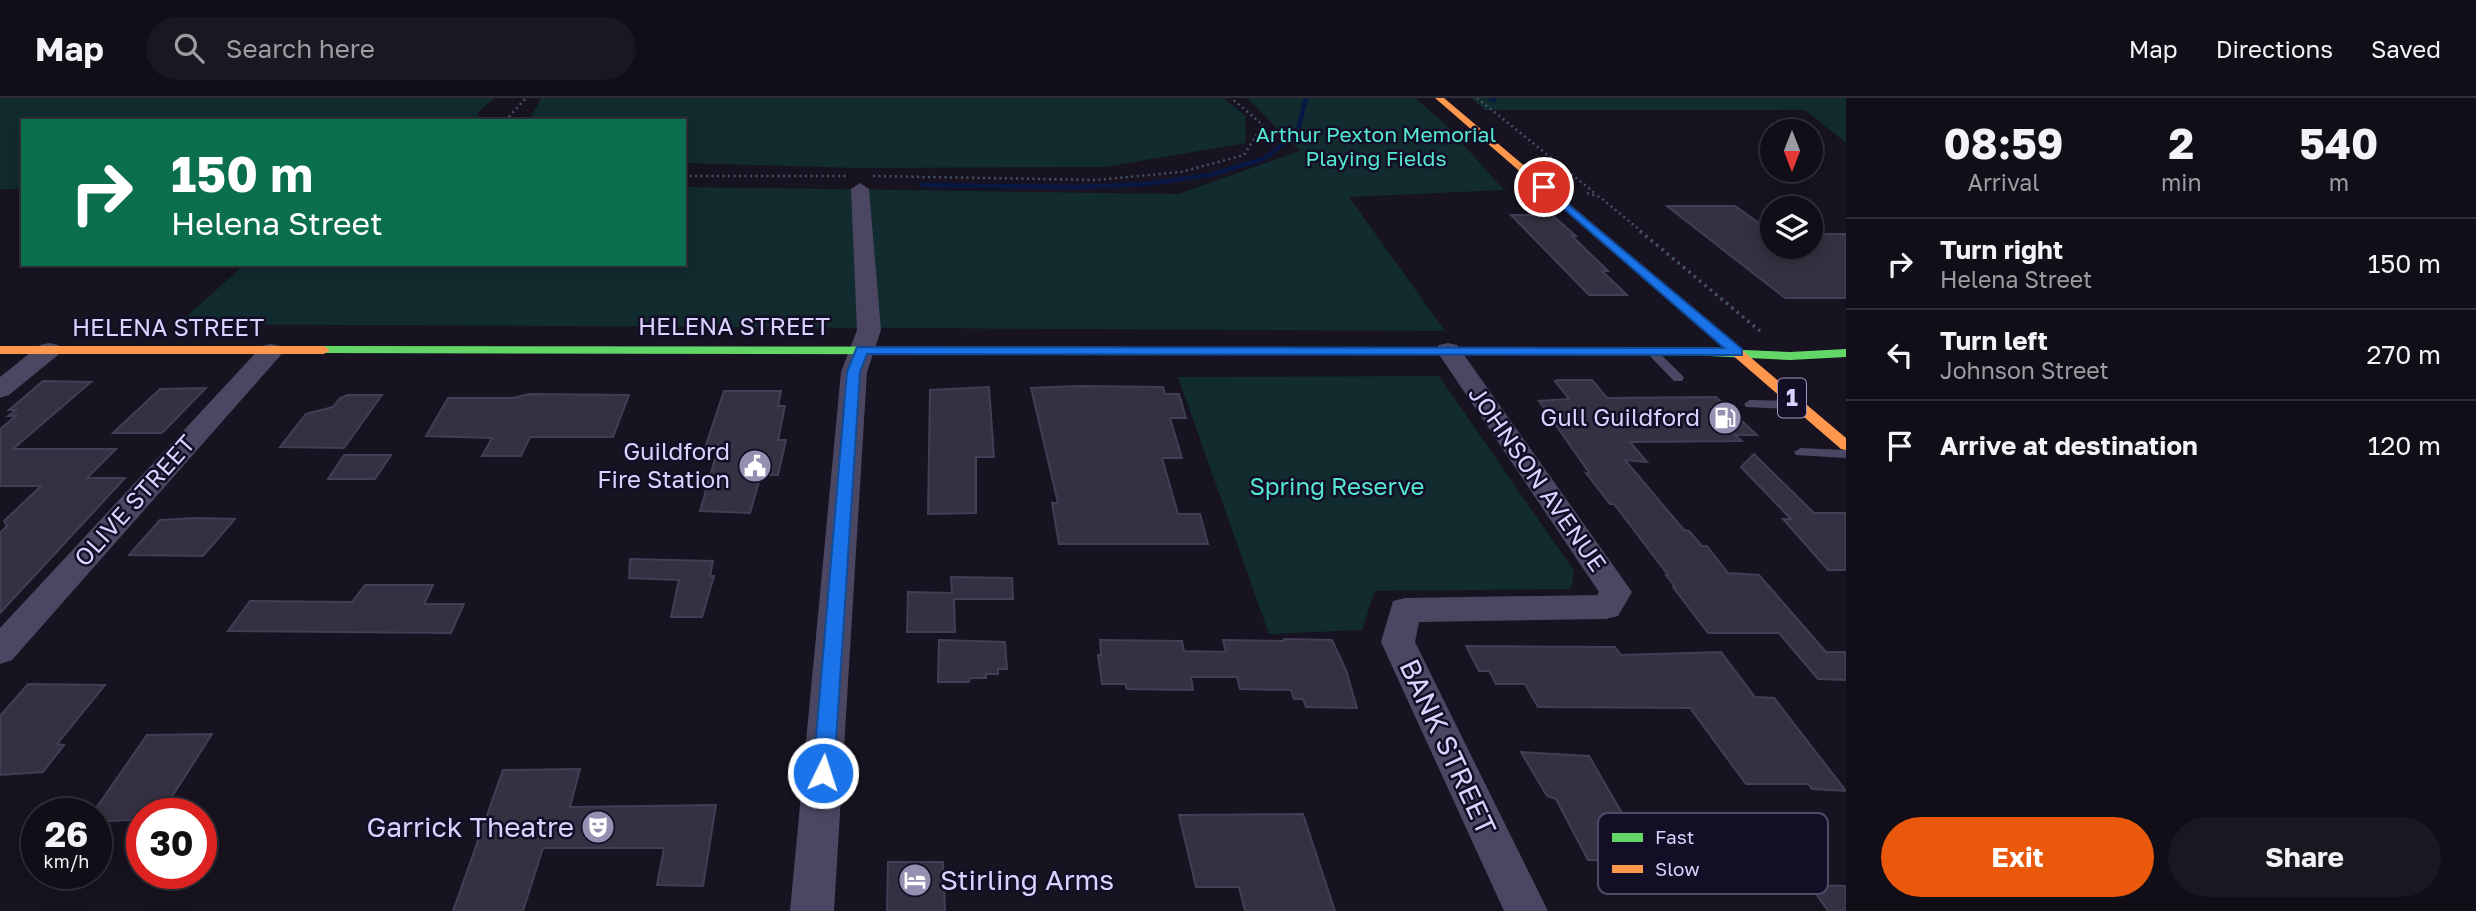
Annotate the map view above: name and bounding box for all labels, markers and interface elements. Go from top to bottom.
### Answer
search box [146,17,636,80]
text: Map [35,29,104,68]
icon: search [170,29,208,67]
text: Search here [226,33,375,64]
text: Map [2129,34,2178,63]
text: Directions [2216,34,2333,63]
text: Saved [2371,34,2441,63]
text: 08:59 [1944,118,2063,168]
text: 2 [2169,118,2194,168]
text: 540 [2299,118,2378,168]
north arrow [1760,119,1824,182]
map controls [1760,119,1823,259]
park label: Arthur Pexton Memorial Playing Fields [1256,121,1496,171]
text: 150 m [171,144,313,203]
icon: right [56,147,147,238]
pin [1514,157,1574,217]
icon: arrive [1525,168,1563,206]
text: Arrival [1967,168,2040,196]
text: min [2161,168,2202,196]
text: m [2329,168,2349,196]
button: layers [1760,196,1823,259]
text: Helena Street [171,204,383,242]
text: Turn right [1940,234,2063,265]
icon: right [1881,245,1919,283]
text: 150 m [2368,248,2441,279]
text: Helena Street [1940,265,2092,293]
street label: HELENA STREET [638,311,830,340]
street label: HELENA STREET [72,312,264,341]
text: Turn left [1940,325,2048,356]
icon: left [1881,336,1919,374]
text: 270 m [2367,339,2441,370]
text: Johnson Street [1940,356,2109,384]
road number: 1 [1778,378,1806,418]
street label: JOHNSON AVENUE [1463,380,1613,577]
fuel station icon: Gull Guildford [1706,399,1744,437]
place label: Gull Guildford [1540,402,1700,431]
icon: arrive [1881,427,1919,465]
street label: OLIVE STREET [67,428,200,572]
text: Arrive at destination [1940,430,2198,461]
text: 120 m [2368,430,2441,461]
place label: Guildford Fire Station [597,436,730,493]
public building icon: Guildford Fire Station [736,447,774,485]
park label: Spring Reserve [1249,471,1425,500]
street label: BANK STREET [1393,654,1504,840]
position arrow [786,736,860,810]
speed limit sign: 30 [126,798,217,889]
theatre icon: Garrick Theatre [579,808,617,846]
place label: Garrick Theatre [367,810,574,843]
text: 26 [45,813,88,855]
legend [1598,813,1828,894]
button: Exit [1881,817,2154,897]
button: Share [2168,817,2441,897]
text: Fast [1655,825,1694,848]
text: km/h [44,850,89,872]
text: Slow [1655,857,1700,880]
hotel icon: Stirling Arms [896,861,934,899]
place label: Stirling Arms [940,863,1114,896]

